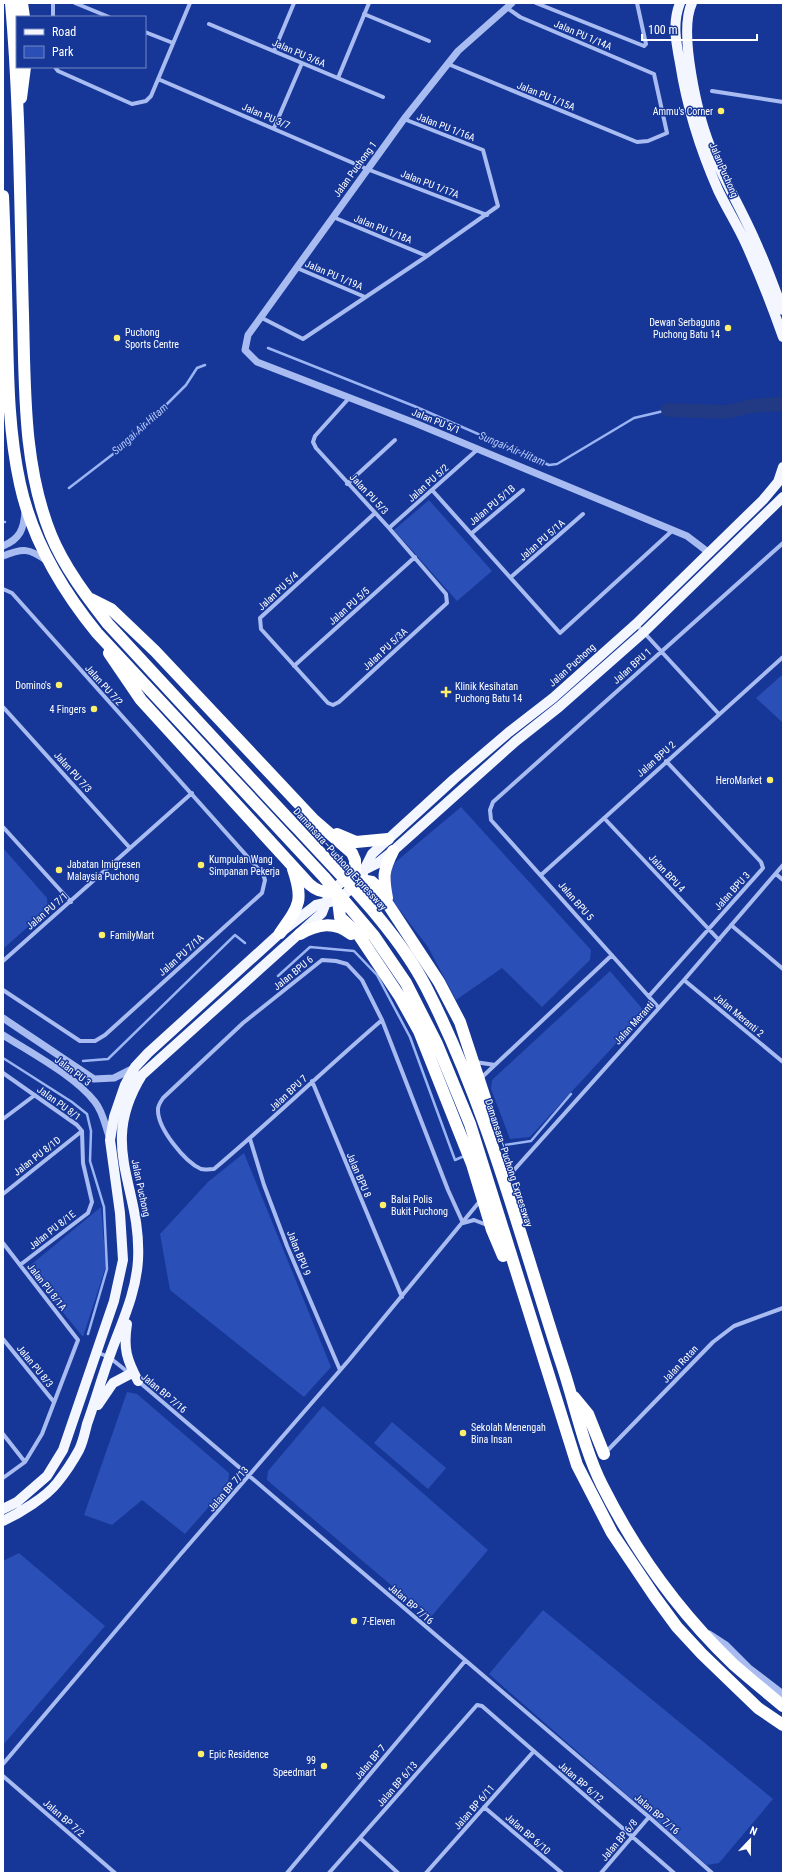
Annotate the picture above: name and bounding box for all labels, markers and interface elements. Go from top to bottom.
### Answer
legend [16,16,146,68]
scale bar [642,16,757,42]
street label: Jalan PU 1/14A [553,18,614,52]
text: 100 m [648,23,678,37]
text: Road [52,25,76,39]
street label: Jalan PU 3/6A [271,37,327,69]
text: Park [52,45,74,59]
street label: Jalan PU 1/15A [515,79,577,113]
street label: Jalan PU 3/7 [240,101,292,131]
place label: Ammu's Corner [653,106,713,117]
marker: Ammu's Corner [716,106,726,116]
street label: Jalan PU 1/16A [415,111,477,143]
street label: Jalan Puchong 1 [331,139,379,199]
street label: Jalan Puchong [708,141,741,199]
street label: Jalan PU 1/17A [399,168,461,200]
street label: Jalan PU 1/18A [352,212,414,246]
street label: Jalan PU 1/19A [304,258,365,292]
place label: Dewan Serbaguna Puchong Batu 14 [649,317,720,340]
marker: Dewan Serbaguna Puchong Batu 14 [723,323,733,333]
place label: Puchong Sports Centre [125,327,179,350]
marker: Puchong Sports Centre [112,333,122,343]
water label: Sungai Air Hitam [109,400,171,458]
street label: Jalan PU 5/1 [410,406,462,436]
water label: Sungai Air Hitam [477,429,547,469]
street label: Jalan PU 5/2 [405,462,451,504]
street label: Jalan PU 5/3 [348,472,390,516]
street label: Jalan PU 5/1B [467,483,517,527]
street label: Jalan PU 5/1A [517,517,567,563]
street label: Jalan PU 5/4 [256,570,300,612]
street label: Jalan PU 5/5 [326,585,372,627]
street label: Jalan PU 5/3A [361,626,410,672]
street label: Jalan Puchong [547,641,597,689]
street label: Jalan BPU 1 [611,646,653,686]
street label: Jalan PU 7/2 [83,662,125,708]
place label: Domino's [15,680,51,691]
marker: Domino's [54,680,64,690]
place label: Klinik Kesihatan Puchong Batu 14 [455,681,522,704]
marker: Klinik Kesihatan Puchong Batu 14 [440,686,452,698]
place label: 4 Fingers [50,704,86,715]
marker: 4 Fingers [89,704,99,714]
street label: Jalan BPU 2 [635,739,677,779]
street label: Jalan PU 7/3 [52,749,94,795]
place label: HeroMarket [716,775,762,786]
marker: HeroMarket [765,775,775,785]
street label: Damansara–Puchong Expressway [291,806,389,912]
street label: Jalan BPU 4 [647,852,687,894]
place label: Kumpulan Wang Simpanan Pekerja [209,854,280,877]
place label: Jabatan Imigresen Malaysia Puchong [67,859,140,882]
marker: Kumpulan Wang Simpanan Pekerja [196,860,206,870]
marker: Jabatan Imigresen Malaysia Puchong [54,865,64,875]
street label: Jalan BPU 3 [712,870,752,912]
street label: Jalan BPU 5 [556,879,596,923]
street label: Jalan PU 7/1 [24,890,70,932]
marker: FamilyMart [97,930,107,940]
place label: FamilyMart [110,930,154,941]
street label: Jalan PU 7/1A [156,932,206,978]
street label: Jalan BPU 6 [271,954,315,992]
street label: Jalan Meranti 2 [712,991,766,1039]
street label: Jalan Meranti [612,999,656,1047]
street label: Jalan PU 3 [53,1054,93,1088]
street label: Jalan BPU 7 [267,1073,309,1113]
street label: Jalan PU 8/1 [35,1084,83,1122]
street label: Damansara–Puchong Expressway [483,1098,535,1228]
street label: Jalan PU 8/1D [11,1134,63,1178]
street label: Jalan BPU 8 [345,1151,373,1199]
street label: Jalan Puchong [130,1158,152,1218]
place label: Balai Polis Bukit Puchong [391,1194,448,1217]
marker: Balai Polis Bukit Puchong [378,1200,388,1210]
street label: Jalan PU 8/1E [27,1208,77,1252]
street label: Jalan BPU 9 [285,1229,313,1277]
street label: Jalan PU 8/1A [25,1261,69,1313]
street label: Jalan PU 8/3 [15,1343,55,1389]
street label: Jalan Rotan [660,1343,700,1385]
street label: Jalan BP 7/16 [139,1371,189,1415]
place label: Sekolah Menengah Bina Insan [471,1422,546,1445]
marker: Sekolah Menengah Bina Insan [458,1428,468,1438]
street label: Jalan BP 7/13 [206,1464,250,1514]
street label: Jalan BP 7/16 [386,1582,436,1626]
marker: 7-Eleven [349,1616,359,1626]
place label: 7-Eleven [362,1616,395,1627]
street label: Jalan BP 7 [352,1742,388,1782]
marker: Epic Residence [196,1749,206,1759]
place label: Epic Residence [209,1749,269,1760]
place label: 99 Speedmart [273,1755,316,1778]
street label: Jalan BP 6/13 [375,1759,419,1809]
street label: Jalan BP 6/12 [556,1760,606,1804]
marker: 99 Speedmart [319,1761,329,1771]
street label: Jalan BP 6/11 [452,1782,496,1832]
street label: Jalan BP 7/16 [632,1792,682,1836]
street label: Jalan BP 7/2 [41,1797,87,1839]
street label: Jalan BP 6/10 [503,1812,553,1856]
street label: Jalan BP 6/8 [598,1817,640,1863]
north arrow [730,1820,770,1860]
text: N [748,1824,759,1839]

